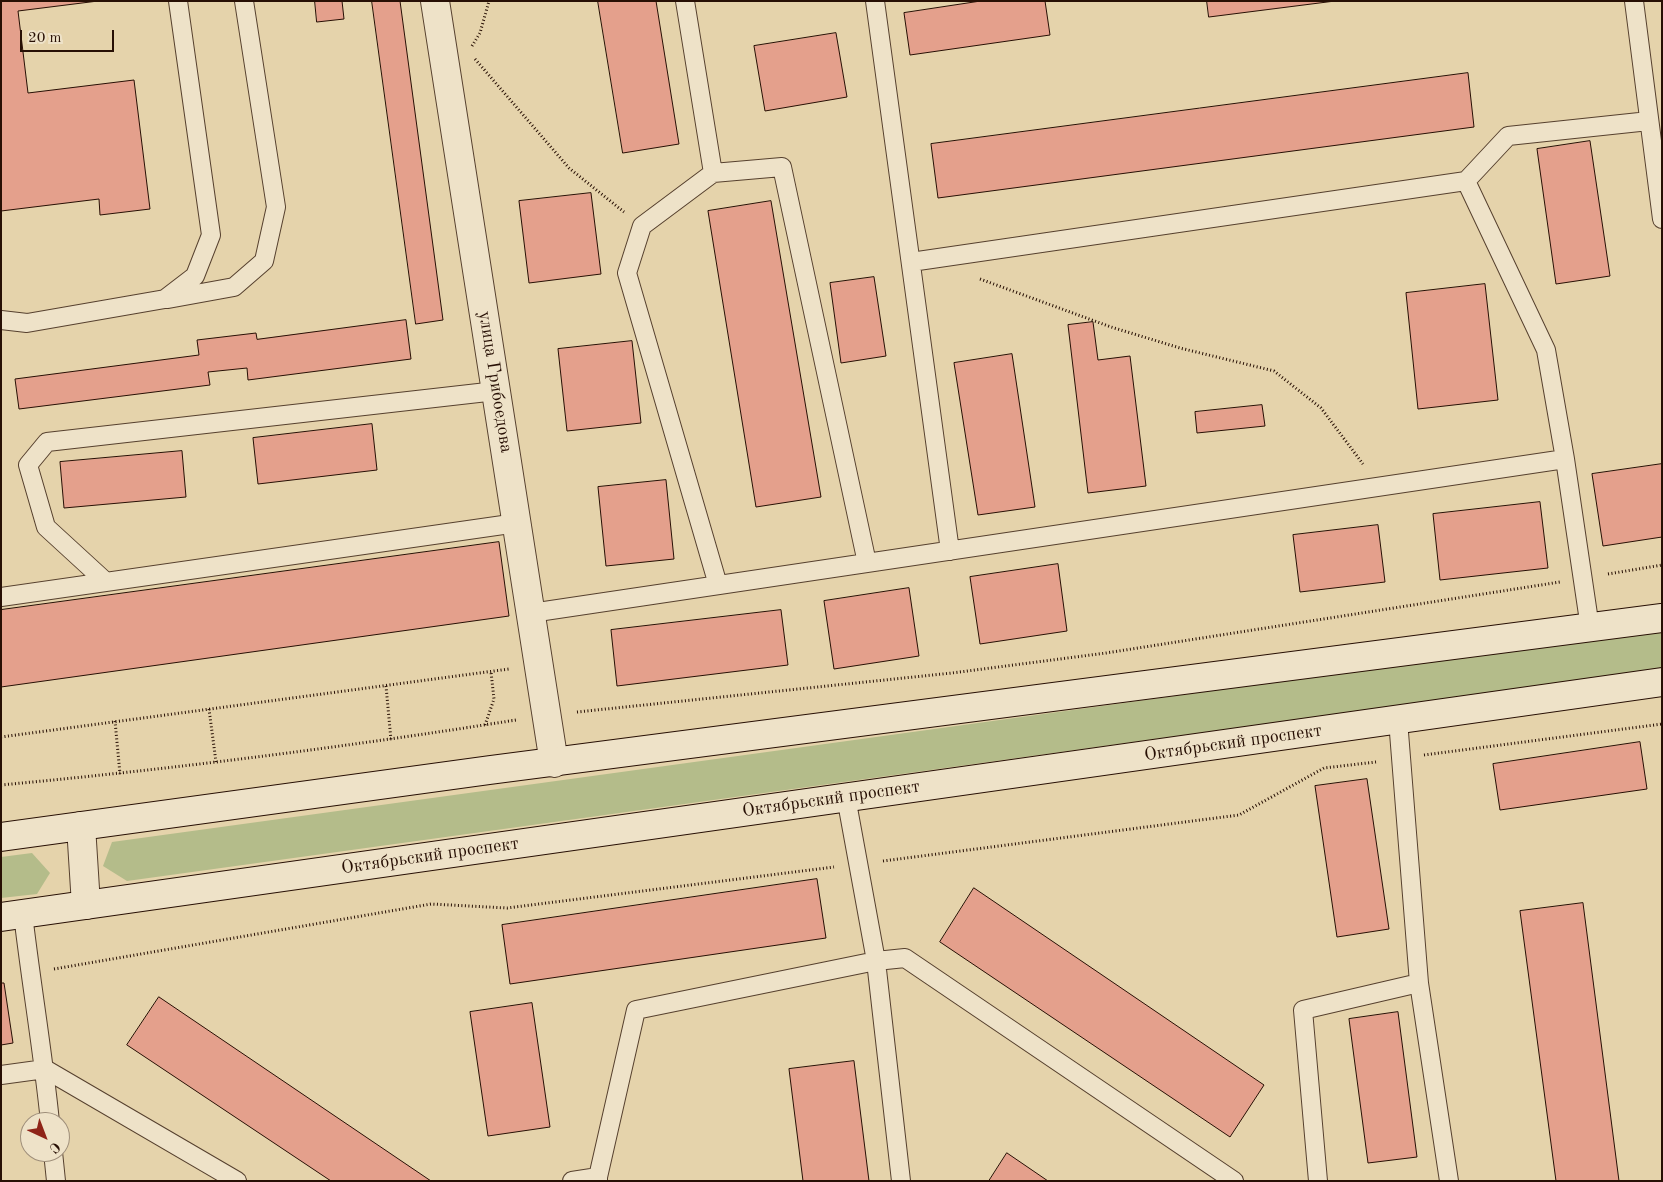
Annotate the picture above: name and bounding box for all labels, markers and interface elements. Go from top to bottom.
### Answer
scale bar [22,20,116,52]
text: 20 m [28,31,62,46]
street label: улица Грибоедова [473,310,517,454]
street label: Октябрьский проспект [1143,720,1323,766]
street label: Октябрьский проспект [741,776,921,822]
street label: Октябрьский проспект [340,833,520,879]
north arrow [20,1112,70,1162]
text: С [46,1139,63,1156]

